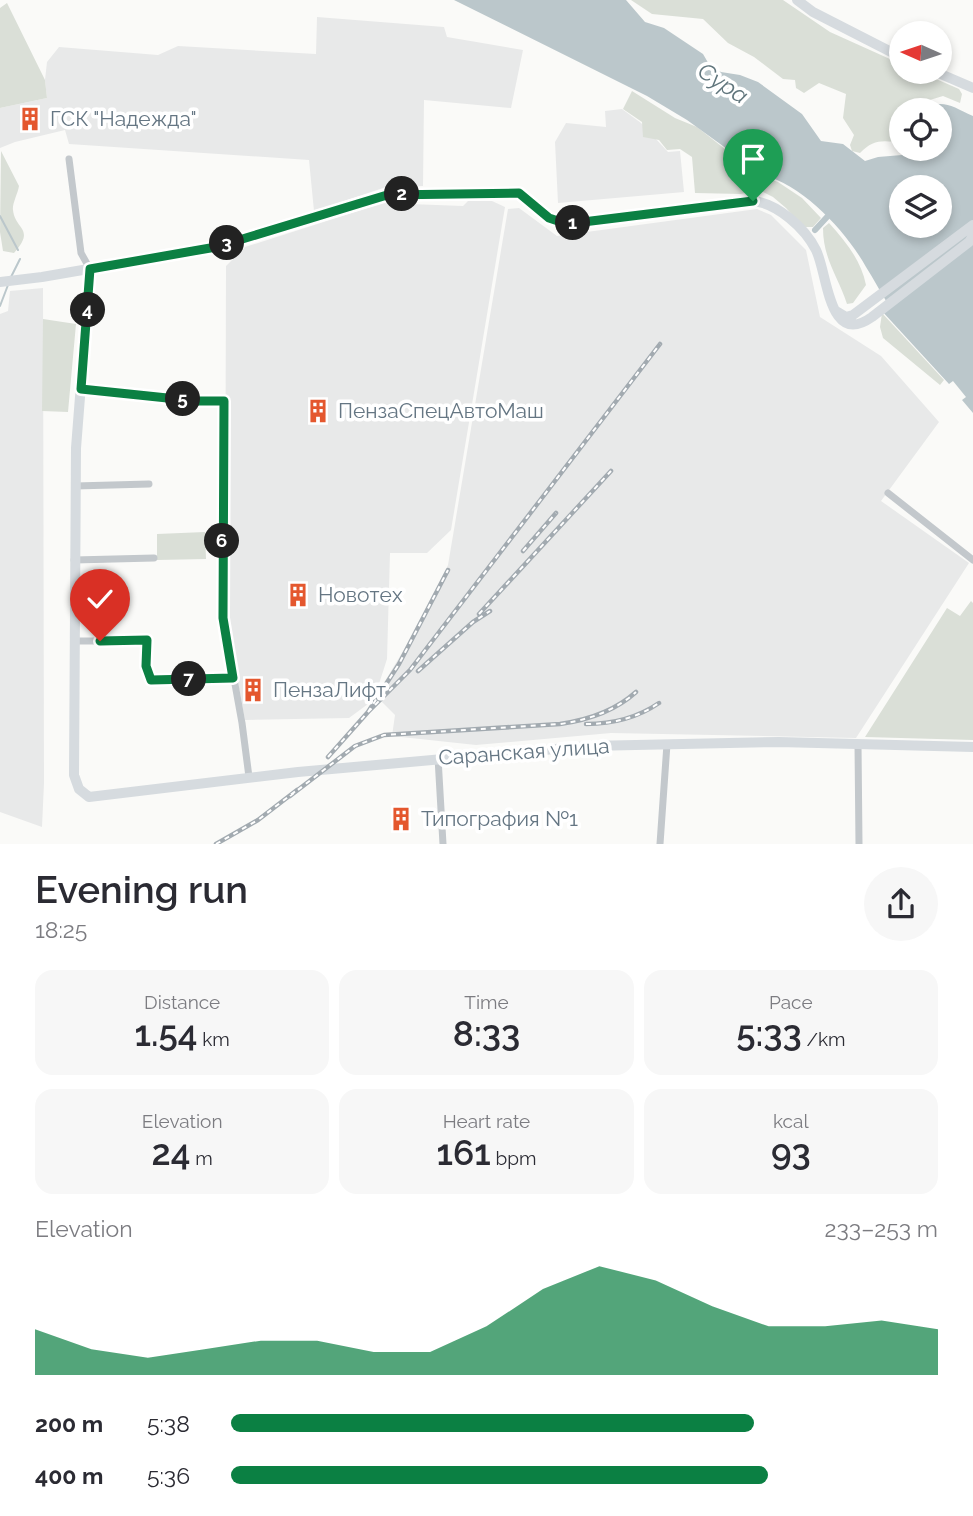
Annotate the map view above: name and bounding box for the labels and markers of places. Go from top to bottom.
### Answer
building icon: ГСК "Надежда" [16,105,44,133]
place label: ГСК "Надежда" [50,106,197,131]
pin [723,129,783,201]
pin: 2 [384,176,420,212]
pin: 1 [556,206,590,241]
pin: 3 [210,226,244,260]
pin: 4 [70,292,106,328]
pin: 5 [166,382,200,416]
building icon: ПензаСпецАвтоМаш [304,397,332,425]
place label: ПензаСпецАвтоМаш [338,398,544,423]
pin: 6 [204,524,240,558]
pin [70,569,130,641]
building icon: Новотех [284,581,312,609]
place label: Новотех [318,582,403,607]
pin: 7 [172,662,206,696]
building icon: ПензаЛифт [239,676,267,704]
place label: ПензаЛифт [273,677,386,702]
building icon: Типография №1 [387,805,415,833]
place label: Типография №1 [421,806,578,831]

